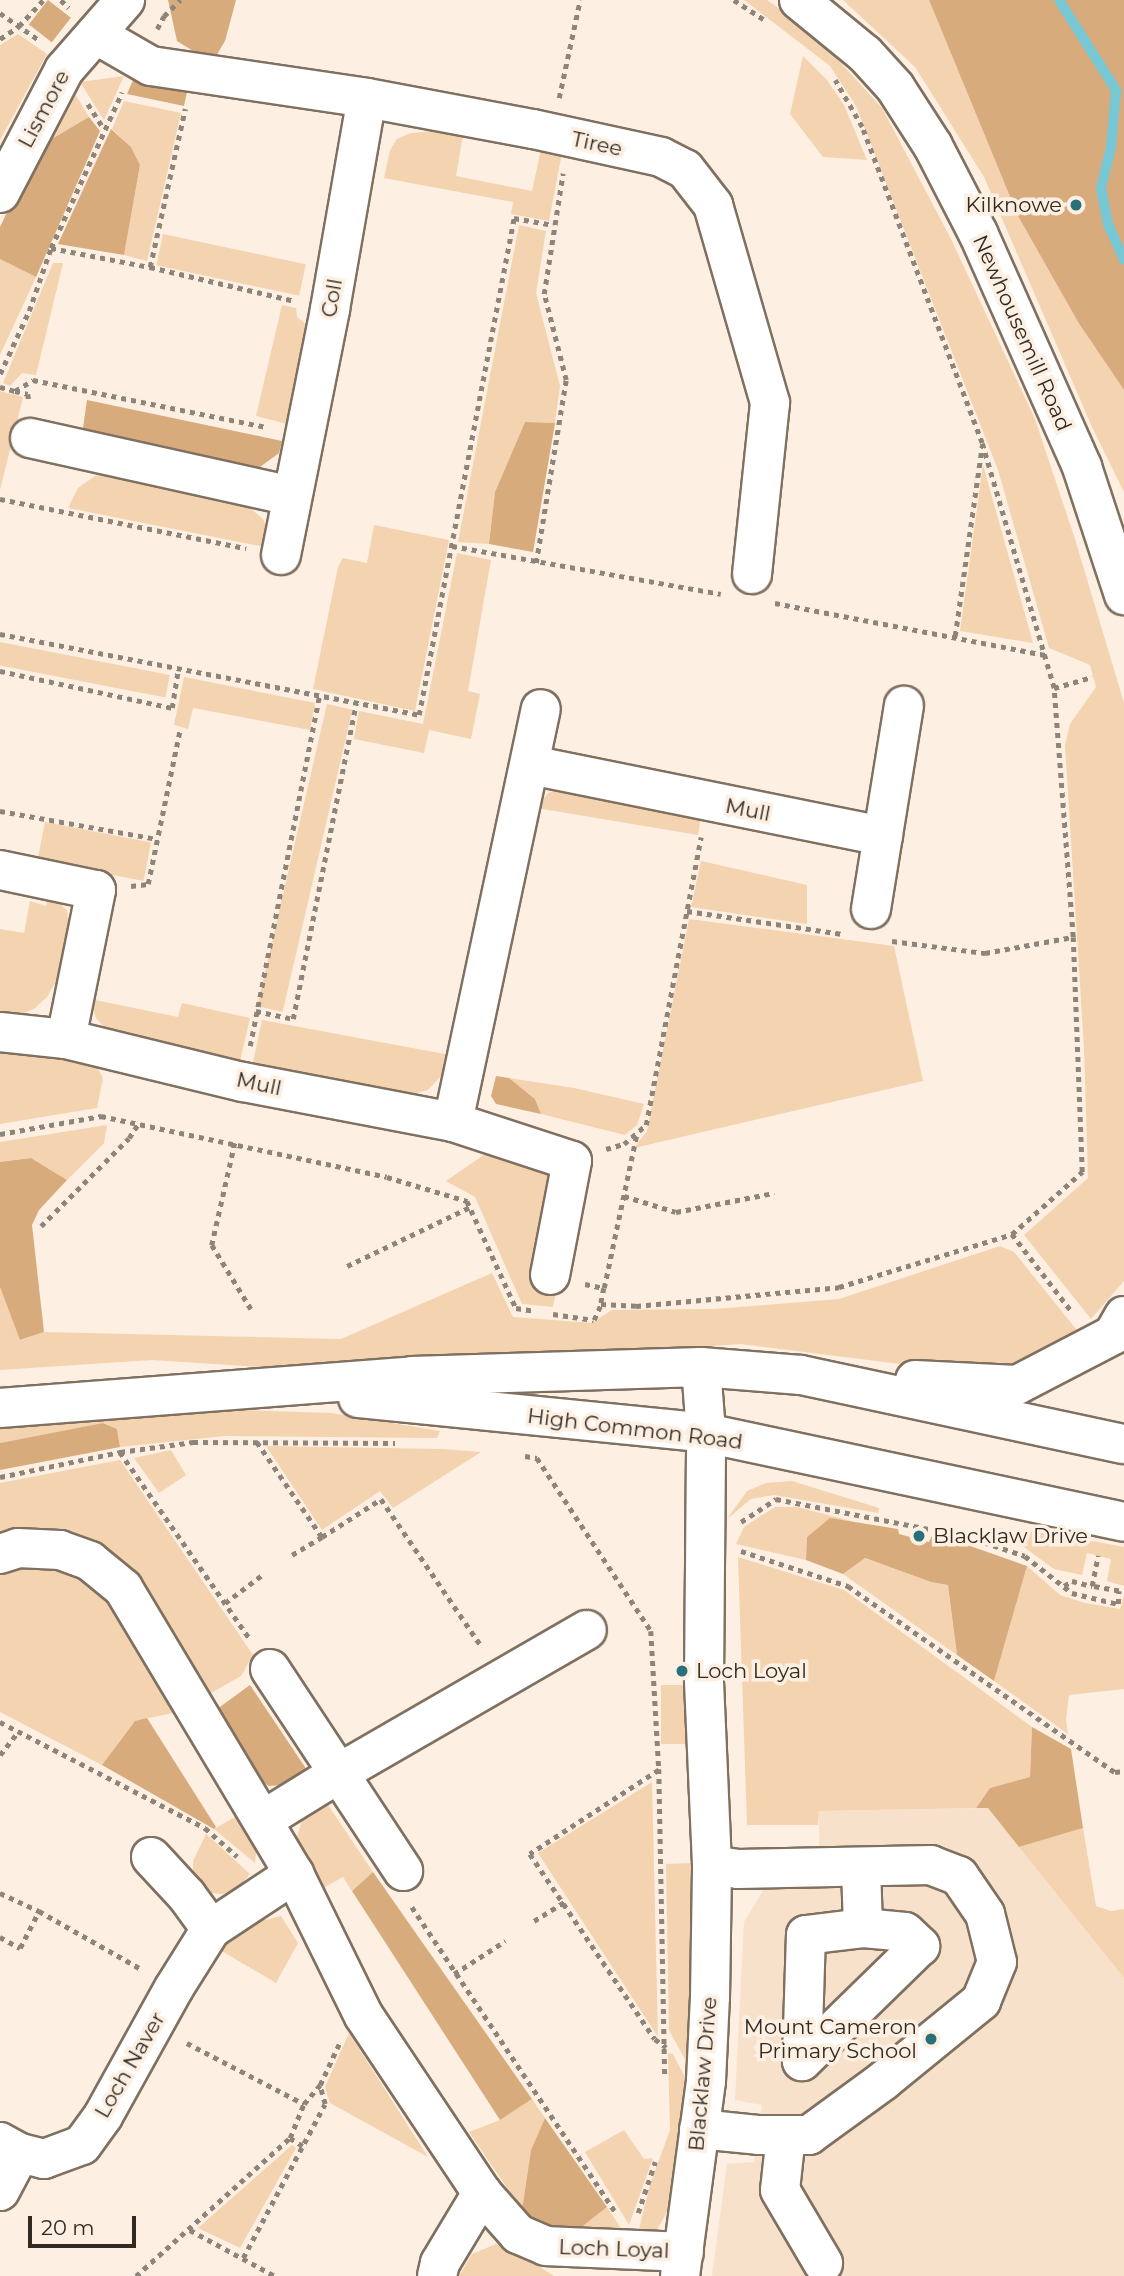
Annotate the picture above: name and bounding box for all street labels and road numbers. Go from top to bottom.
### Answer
street label: Lismore [13,66,75,152]
street label: Tiree [569,126,625,162]
street label: Newhousemill Road [967,231,1077,435]
street label: Coll [316,277,348,319]
street label: Mull [723,793,773,827]
street label: Mull [234,1067,284,1101]
street label: High Common Road [526,1403,744,1455]
street label: Blacklaw Drive [684,1996,722,2152]
street label: Loch Naver [90,2008,170,2122]
street label: Loch Loyal [558,2234,670,2264]

